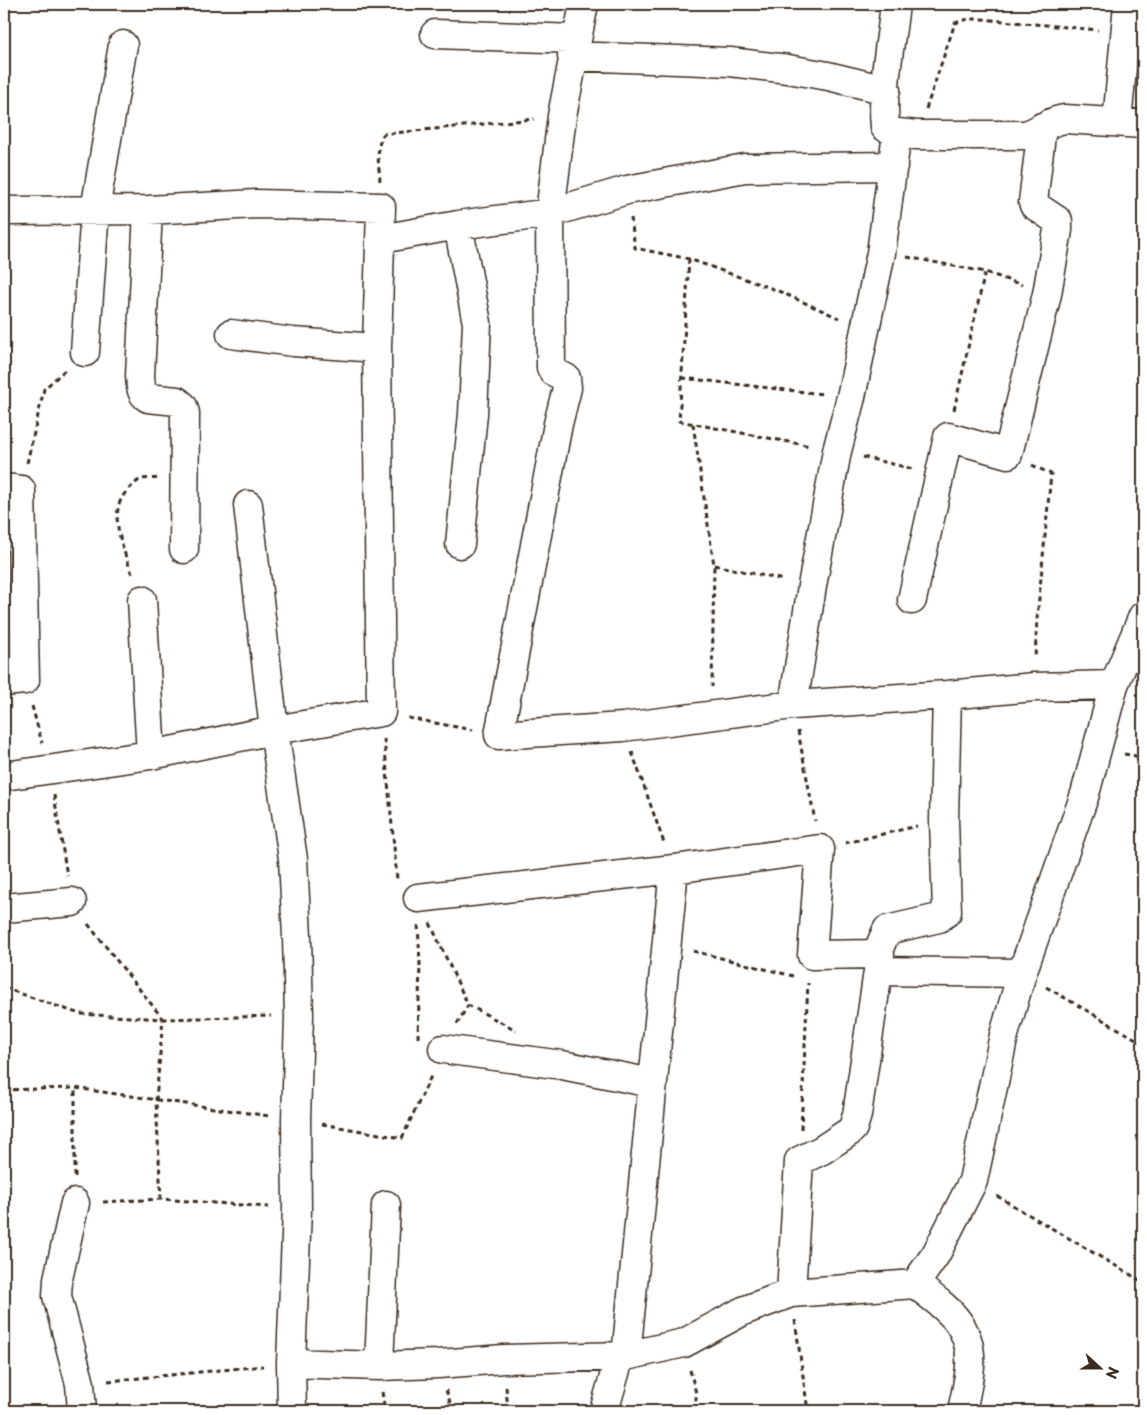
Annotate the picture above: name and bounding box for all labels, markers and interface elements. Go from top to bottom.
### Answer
north arrow [1074,1342,1124,1392]
text: N [1101,1364,1124,1382]

